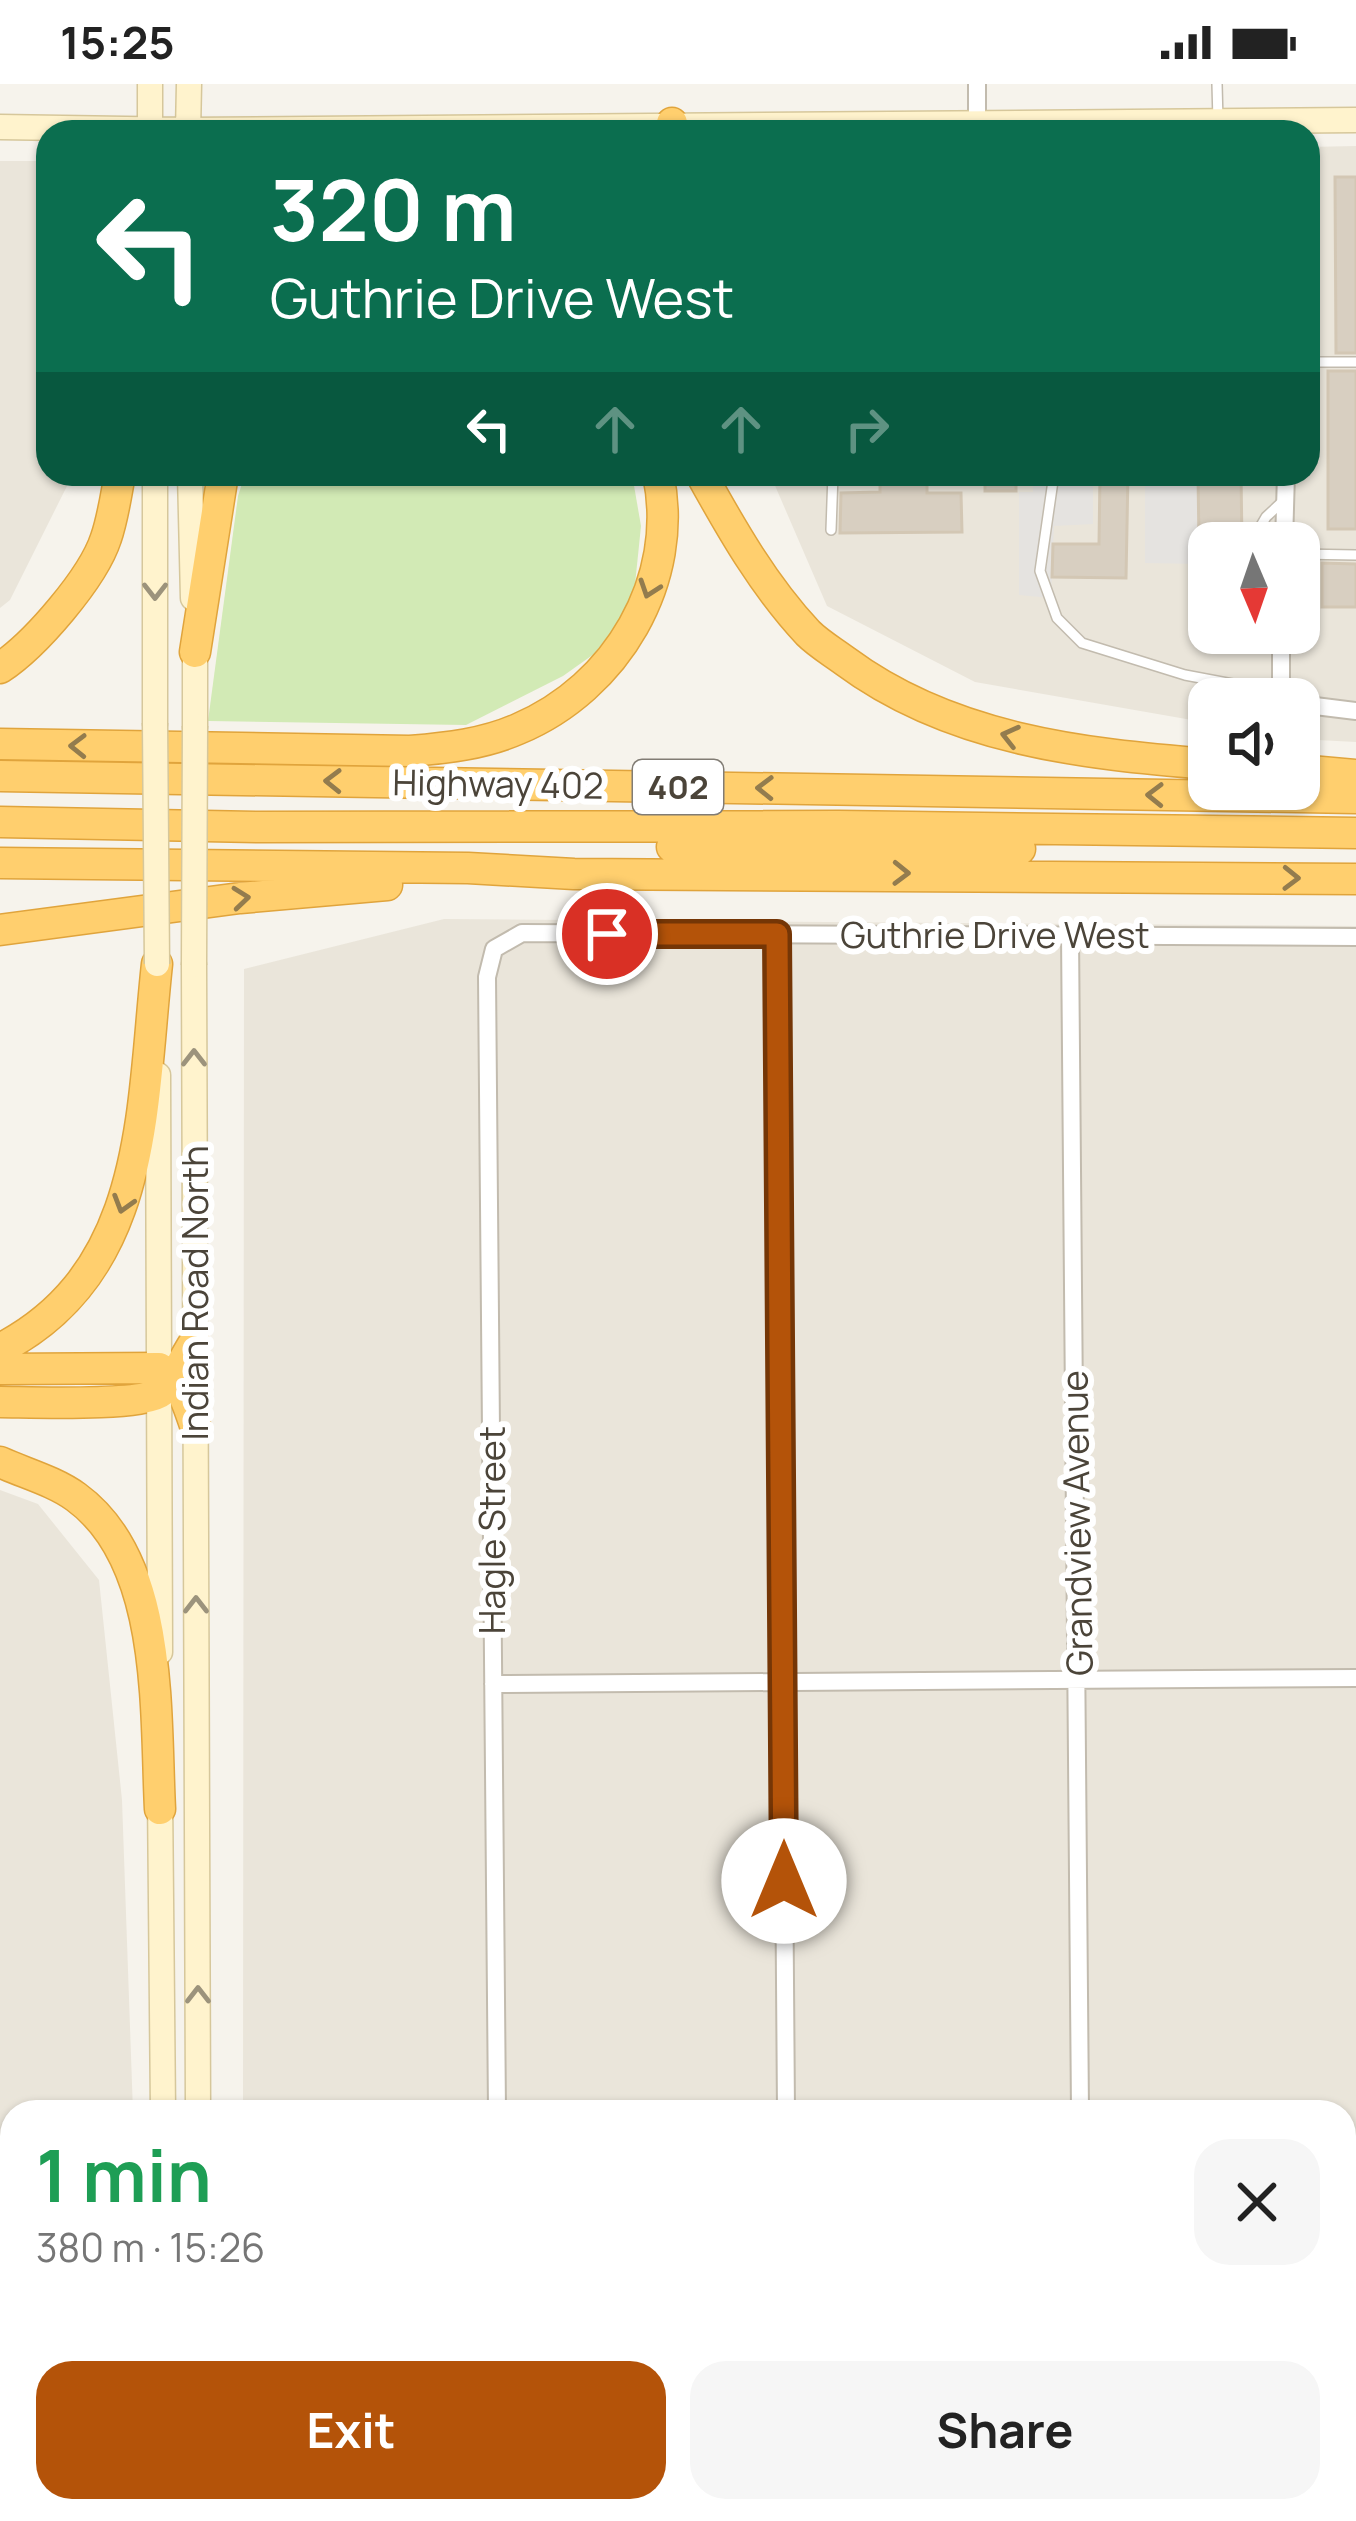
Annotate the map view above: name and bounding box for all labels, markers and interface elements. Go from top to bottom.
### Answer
text: 15:25 [60,11,175,73]
text: 320 m [270,151,516,266]
icon: left [72,168,228,324]
text: Guthrie Drive West [270,260,734,334]
icon: left [456,396,522,462]
icon: ahead [582,396,648,462]
icon: ahead [708,396,774,462]
icon: right [834,396,900,462]
north arrow [1188,522,1320,654]
map controls [1188,522,1320,810]
one-way arrow [639,577,663,598]
one-way arrow [142,583,168,601]
button: sound [1188,678,1320,810]
one-way arrow [1001,725,1021,750]
one-way arrow [68,733,87,759]
street label: Highway 402 [392,757,604,810]
road number: 402 [633,760,723,814]
one-way arrow [323,769,342,795]
one-way arrow [755,776,774,802]
one-way arrow [1145,782,1163,808]
one-way arrow [893,860,911,886]
one-way arrow [1283,865,1301,891]
pin [556,883,658,985]
one-way arrow [232,886,251,911]
icon: arrive [574,901,640,967]
street label: Guthrie Drive West [840,910,1150,959]
one-way arrow [181,1048,207,1066]
street label: Indian Road North [170,1145,219,1441]
one-way arrow [112,1193,137,1214]
street label: Grandview Avenue [1049,1370,1104,1676]
street label: Hagle Street [467,1426,516,1634]
one-way arrow [183,1595,209,1613]
position arrow [721,1818,847,1944]
one-way arrow [185,1985,211,2003]
text: 1 min [36,2125,212,2224]
button: close [1194,2139,1320,2265]
text: 380 m · 15:26 [36,2220,265,2274]
button: Exit [36,2361,666,2499]
button: Share [690,2361,1320,2499]

